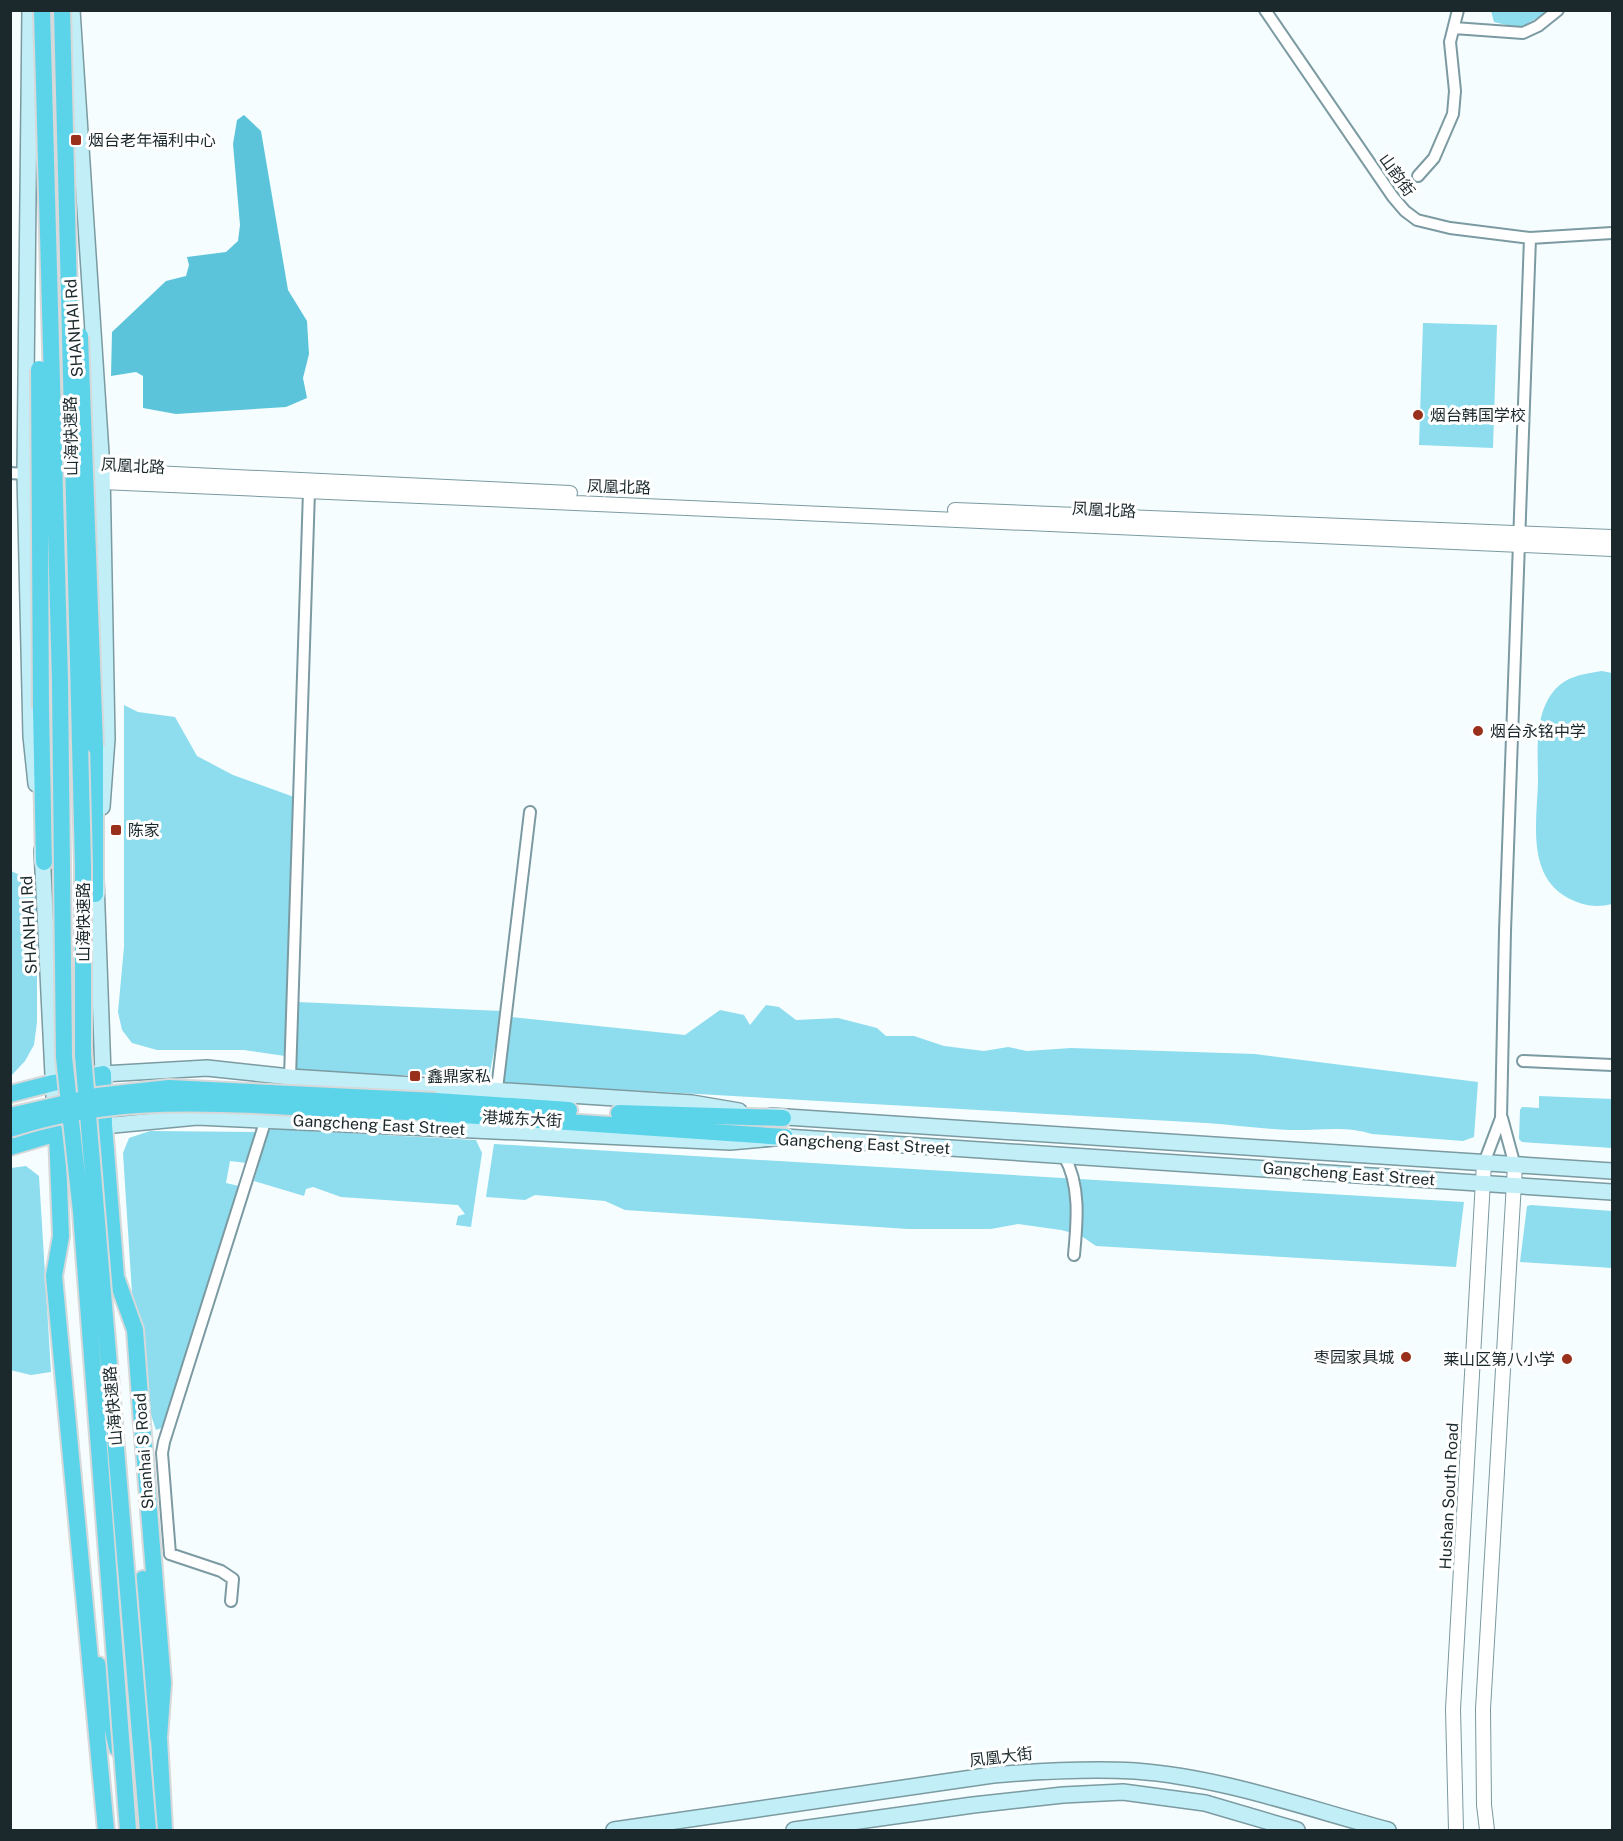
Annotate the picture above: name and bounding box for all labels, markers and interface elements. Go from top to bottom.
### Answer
place label: 烟台老年福利中心 [88,131,216,150]
marker: 烟台老年福利中心 [69,133,83,147]
street label: 山韵街 [1375,150,1419,200]
street label: SHANHAI Rd [61,278,87,378]
street label: 山海快速路 [61,396,81,476]
place label: 烟台韩国学校 [1430,406,1526,425]
marker: 烟台韩国学校 [1411,408,1425,422]
street label: 凤凰北路 [101,455,165,477]
street label: 凤凰北路 [587,476,651,498]
street label: 凤凰北路 [1072,499,1136,521]
place label: 烟台永铭中学 [1490,722,1586,741]
marker: 烟台永铭中学 [1471,724,1485,738]
place label: 陈家 [128,821,160,840]
marker: 陈家 [109,823,123,837]
street label: SHANHAI Rd [17,875,41,975]
street label: 山海快速路 [74,882,93,962]
place label: 鑫鼎家私 [427,1067,491,1086]
marker: 鑫鼎家私 [408,1069,422,1083]
street label: 港城东大街 [482,1107,562,1131]
street label: Gangcheng East Street [292,1111,466,1139]
street label: Gangcheng East Street [777,1130,951,1158]
street label: Gangcheng East Street [1262,1158,1436,1190]
place label: 枣园家具城 [1314,1348,1394,1367]
marker: 枣园家具城 [1399,1350,1413,1364]
place label: 莱山区第八小学 [1443,1350,1555,1369]
marker: 莱山区第八小学 [1560,1352,1574,1366]
street label: 山海快速路 [100,1365,126,1447]
street label: Shanhai S Road [130,1392,158,1510]
street label: Hushan South Road [1436,1422,1462,1570]
street label: 凤凰大街 [968,1744,1034,1770]

